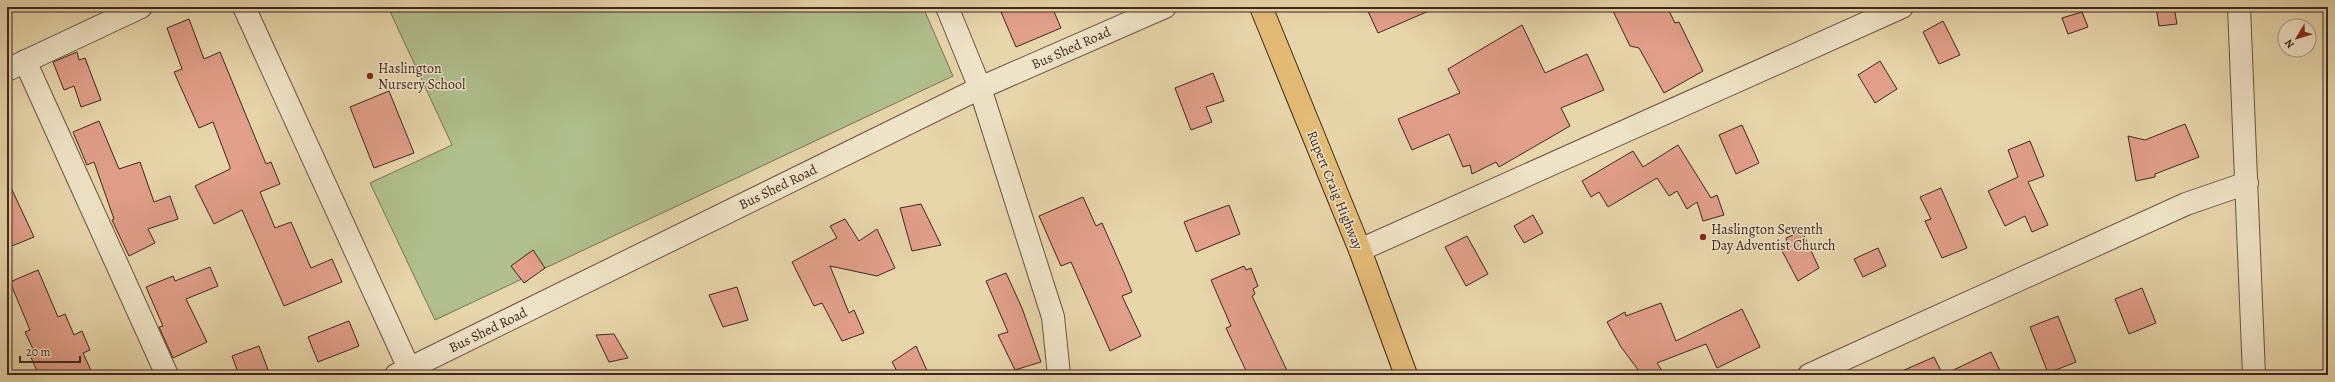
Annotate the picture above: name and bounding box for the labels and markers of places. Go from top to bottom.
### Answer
place label: Haslington Nursery School [378,59,466,94]
marker: Haslington Nursery School [365,71,375,81]
place label: Haslington Seventh Day Adventist Church [1711,220,1836,255]
marker: Haslington Seventh Day Adventist Church [1698,232,1708,242]

